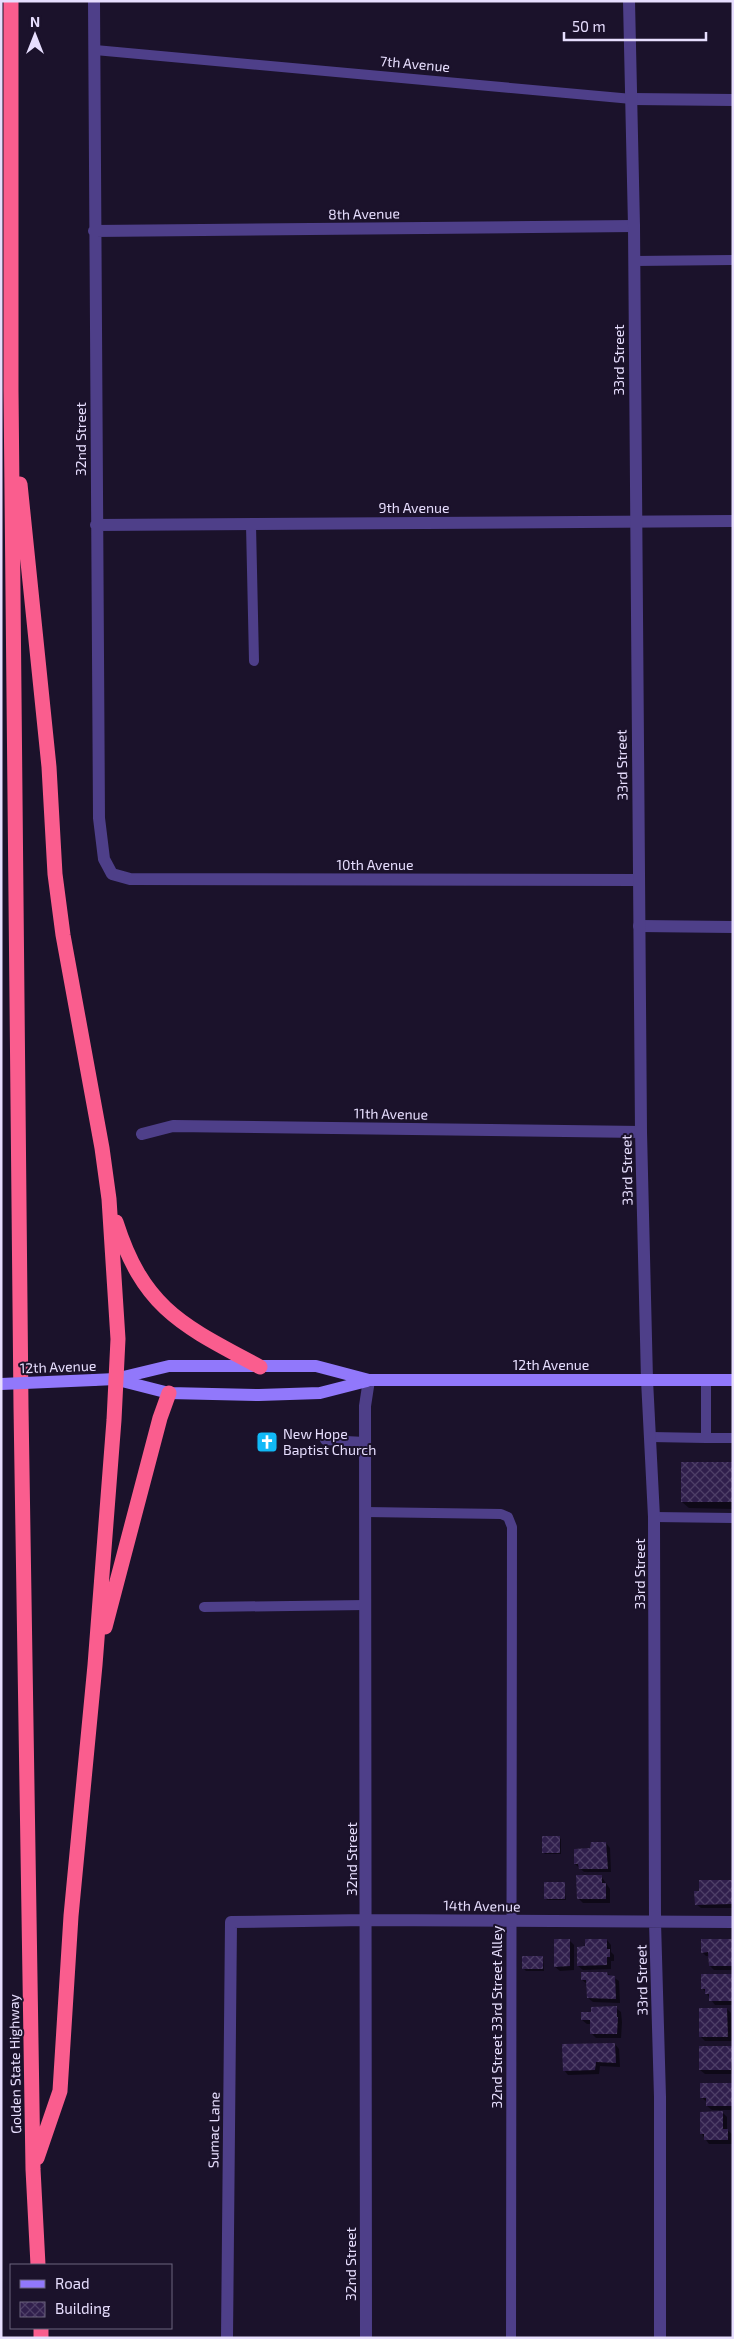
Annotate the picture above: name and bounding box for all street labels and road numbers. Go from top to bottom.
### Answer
street label: 7th Avenue [379,52,451,75]
street label: 8th Avenue [328,204,400,223]
street label: 33rd Street [610,324,627,396]
street label: 32nd Street [72,402,89,476]
street label: 9th Avenue [378,499,450,516]
street label: 33rd Street [612,729,631,801]
street label: 10th Avenue [336,856,414,873]
street label: 11th Avenue [354,1104,428,1123]
street label: 33rd Street [617,1134,636,1206]
street label: 12th Avenue [513,1356,589,1373]
street label: 12th Avenue [19,1357,97,1376]
street label: 33rd Street [631,1538,648,1610]
street label: 32nd Street [343,1822,360,1896]
street label: 14th Avenue [443,1896,521,1915]
street label: 32nd Street 33rd Street Alley [488,1925,505,2108]
street label: 33rd Street [632,1944,651,2016]
street label: Golden State Highway [5,1993,24,2134]
street label: Sumac Lane [204,2092,223,2168]
street label: 32nd Street [342,2227,359,2301]

